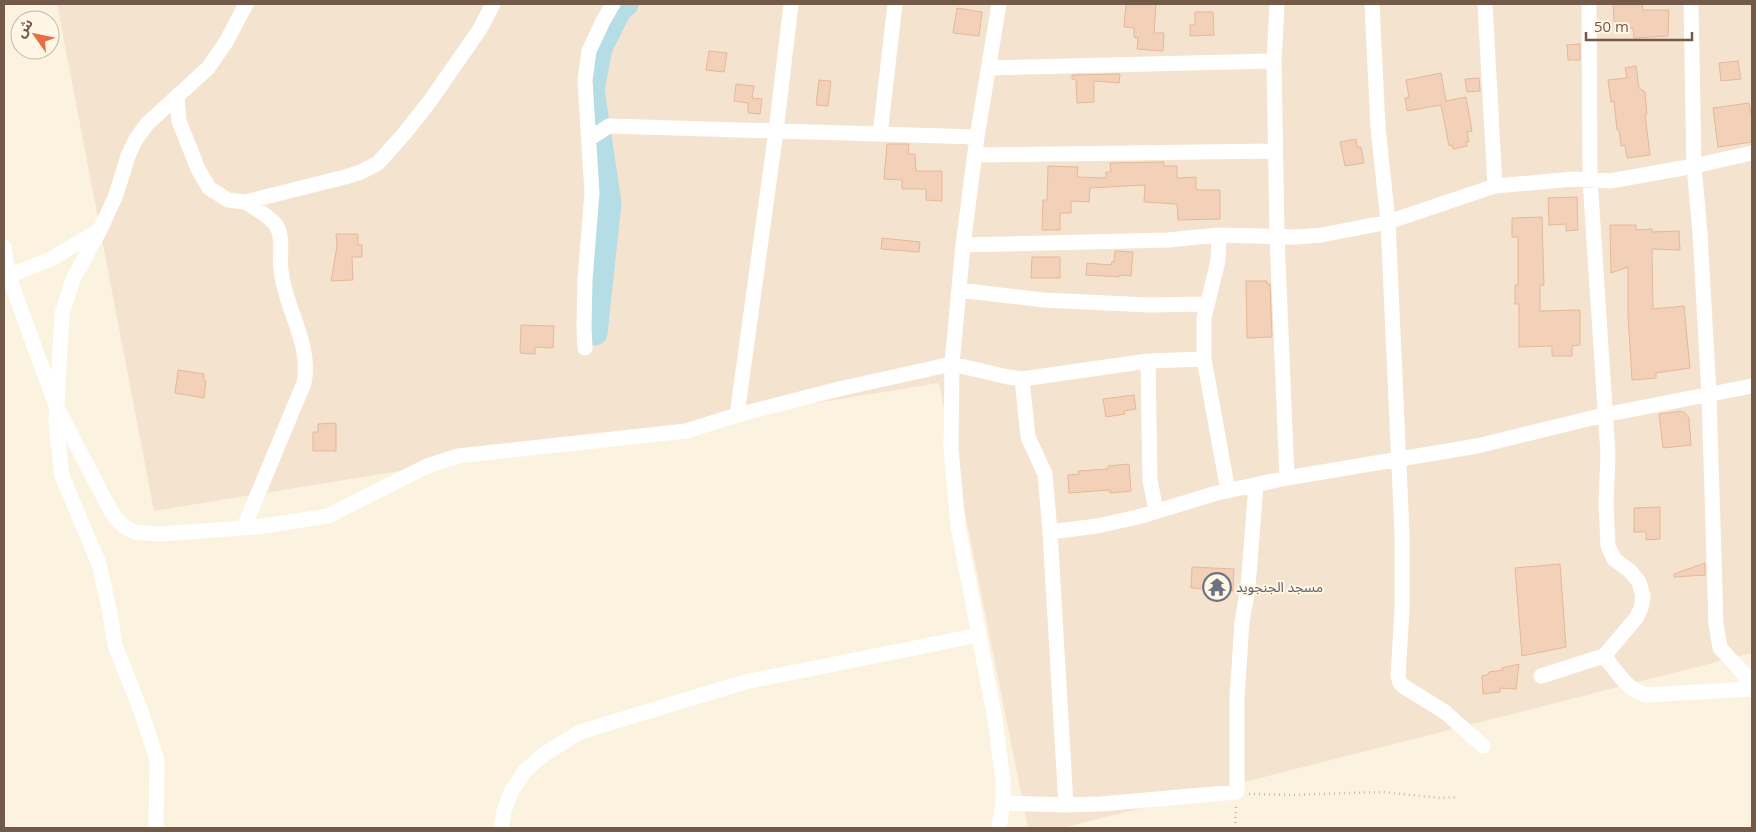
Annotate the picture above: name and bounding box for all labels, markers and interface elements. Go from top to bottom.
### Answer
north arrow [10,10,60,60]
scale bar [1586,10,1692,42]
text: ش [10,14,37,41]
text: 50 m [1594,16,1629,36]
temple icon: مسجد الجنجويد [1202,572,1232,602]
place label: مسجد الجنجويد [1236,577,1323,596]

